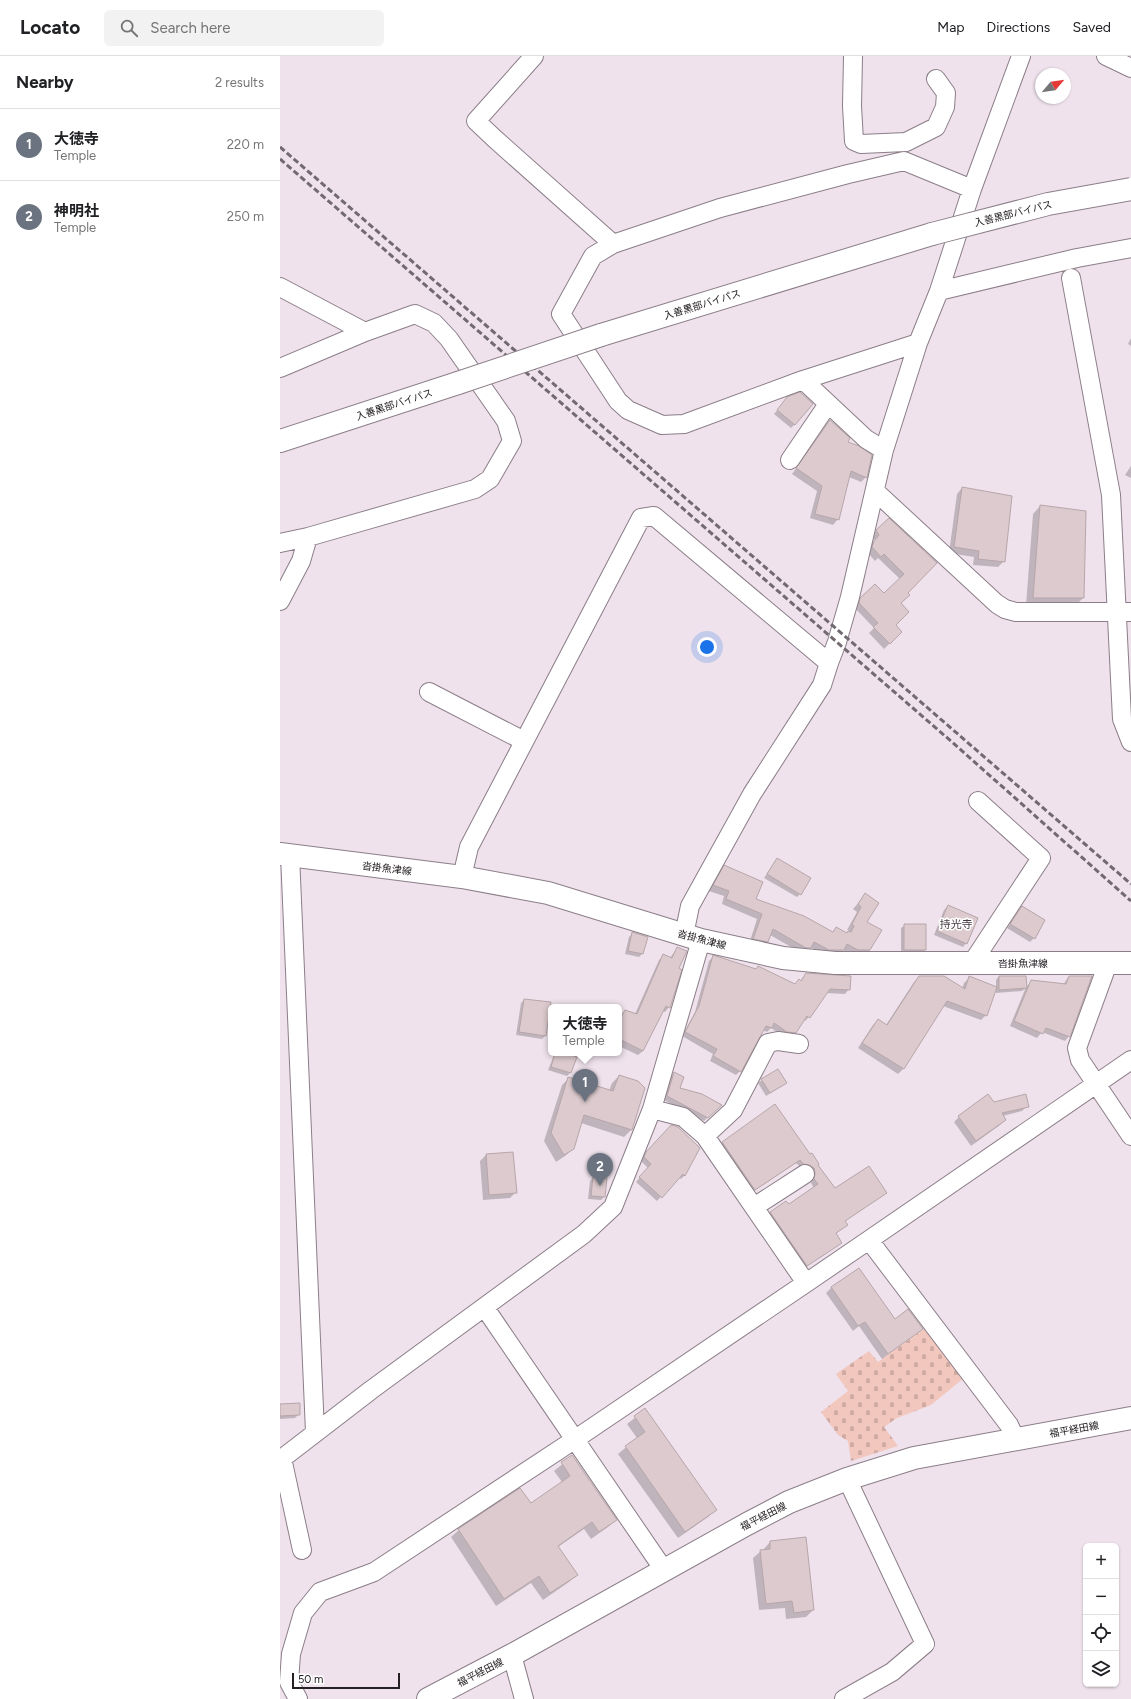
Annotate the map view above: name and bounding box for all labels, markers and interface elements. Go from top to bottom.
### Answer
search box [104,10,384,46]
text: Locato [20,16,80,39]
icon: search [118,17,140,39]
text: Search here [150,19,230,37]
text: Map [937,19,965,36]
text: Directions [987,19,1050,36]
text: Saved [1072,19,1111,36]
north arrow [1035,68,1071,104]
text: Nearby [16,72,74,92]
text: 2 results [215,75,264,90]
text: 大徳寺 [54,130,99,148]
text: 1 [26,137,32,152]
text: 220 m [227,137,264,152]
text: Temple [54,148,96,163]
street label: 入善黒部バイパス [973,198,1053,229]
text: 神明社 [54,202,99,220]
text: 2 [25,209,33,224]
text: 250 m [227,209,264,224]
text: Temple [54,220,96,235]
street label: 入善黒部バイパス [662,287,742,322]
street label: 入善黒部バイパス [354,386,434,423]
your location [697,637,717,657]
street label: 沓掛魚津線 [361,859,413,878]
district label: 持光寺 [940,918,973,931]
street label: 沓掛魚津線 [676,927,728,952]
street label: 沓掛魚津線 [998,957,1048,970]
popup [548,1004,622,1056]
text: 大徳寺 [562,1015,608,1033]
text: Temple [562,1033,605,1048]
pin: 1 [572,1069,598,1102]
pin: 2 [587,1153,613,1186]
street label: 福平経田線 [1048,1419,1100,1440]
street label: 福平経田線 [738,1499,788,1534]
map controls [1083,1543,1119,1687]
button: + [1083,1543,1119,1579]
button: − [1083,1579,1119,1615]
button: locate [1083,1615,1119,1651]
button: layers [1083,1651,1119,1687]
street label: 福平経田線 [455,1655,505,1690]
scale bar [292,1671,400,1690]
text: 50 m [298,1673,323,1686]

